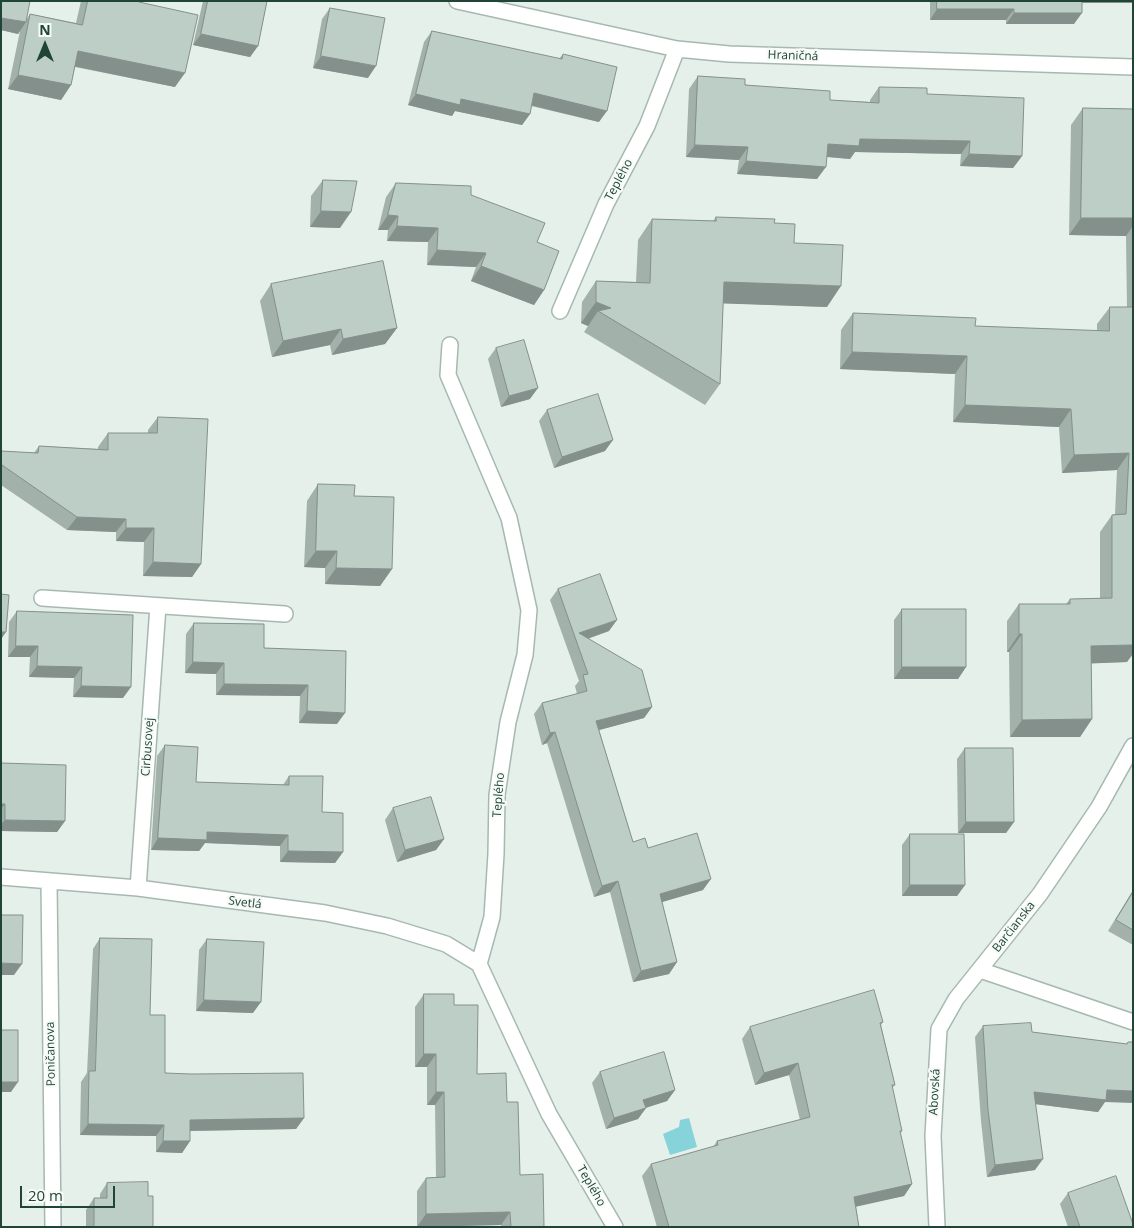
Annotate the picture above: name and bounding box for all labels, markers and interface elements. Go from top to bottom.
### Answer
north arrow [20,20,70,70]
text: N [39,20,51,39]
street label: Hraničná [767,48,819,64]
street label: Teplého [602,157,636,203]
street label: Cirbusovej [139,717,157,777]
street label: Teplého [490,772,508,818]
street label: Svetlá [228,894,262,912]
street label: Barčianska [990,899,1038,955]
street label: Poničanova [43,1022,59,1086]
street label: Abovská [927,1068,943,1116]
street label: Teplého [574,1163,608,1209]
scale bar [22,1176,118,1208]
text: 20 m [28,1185,63,1205]

